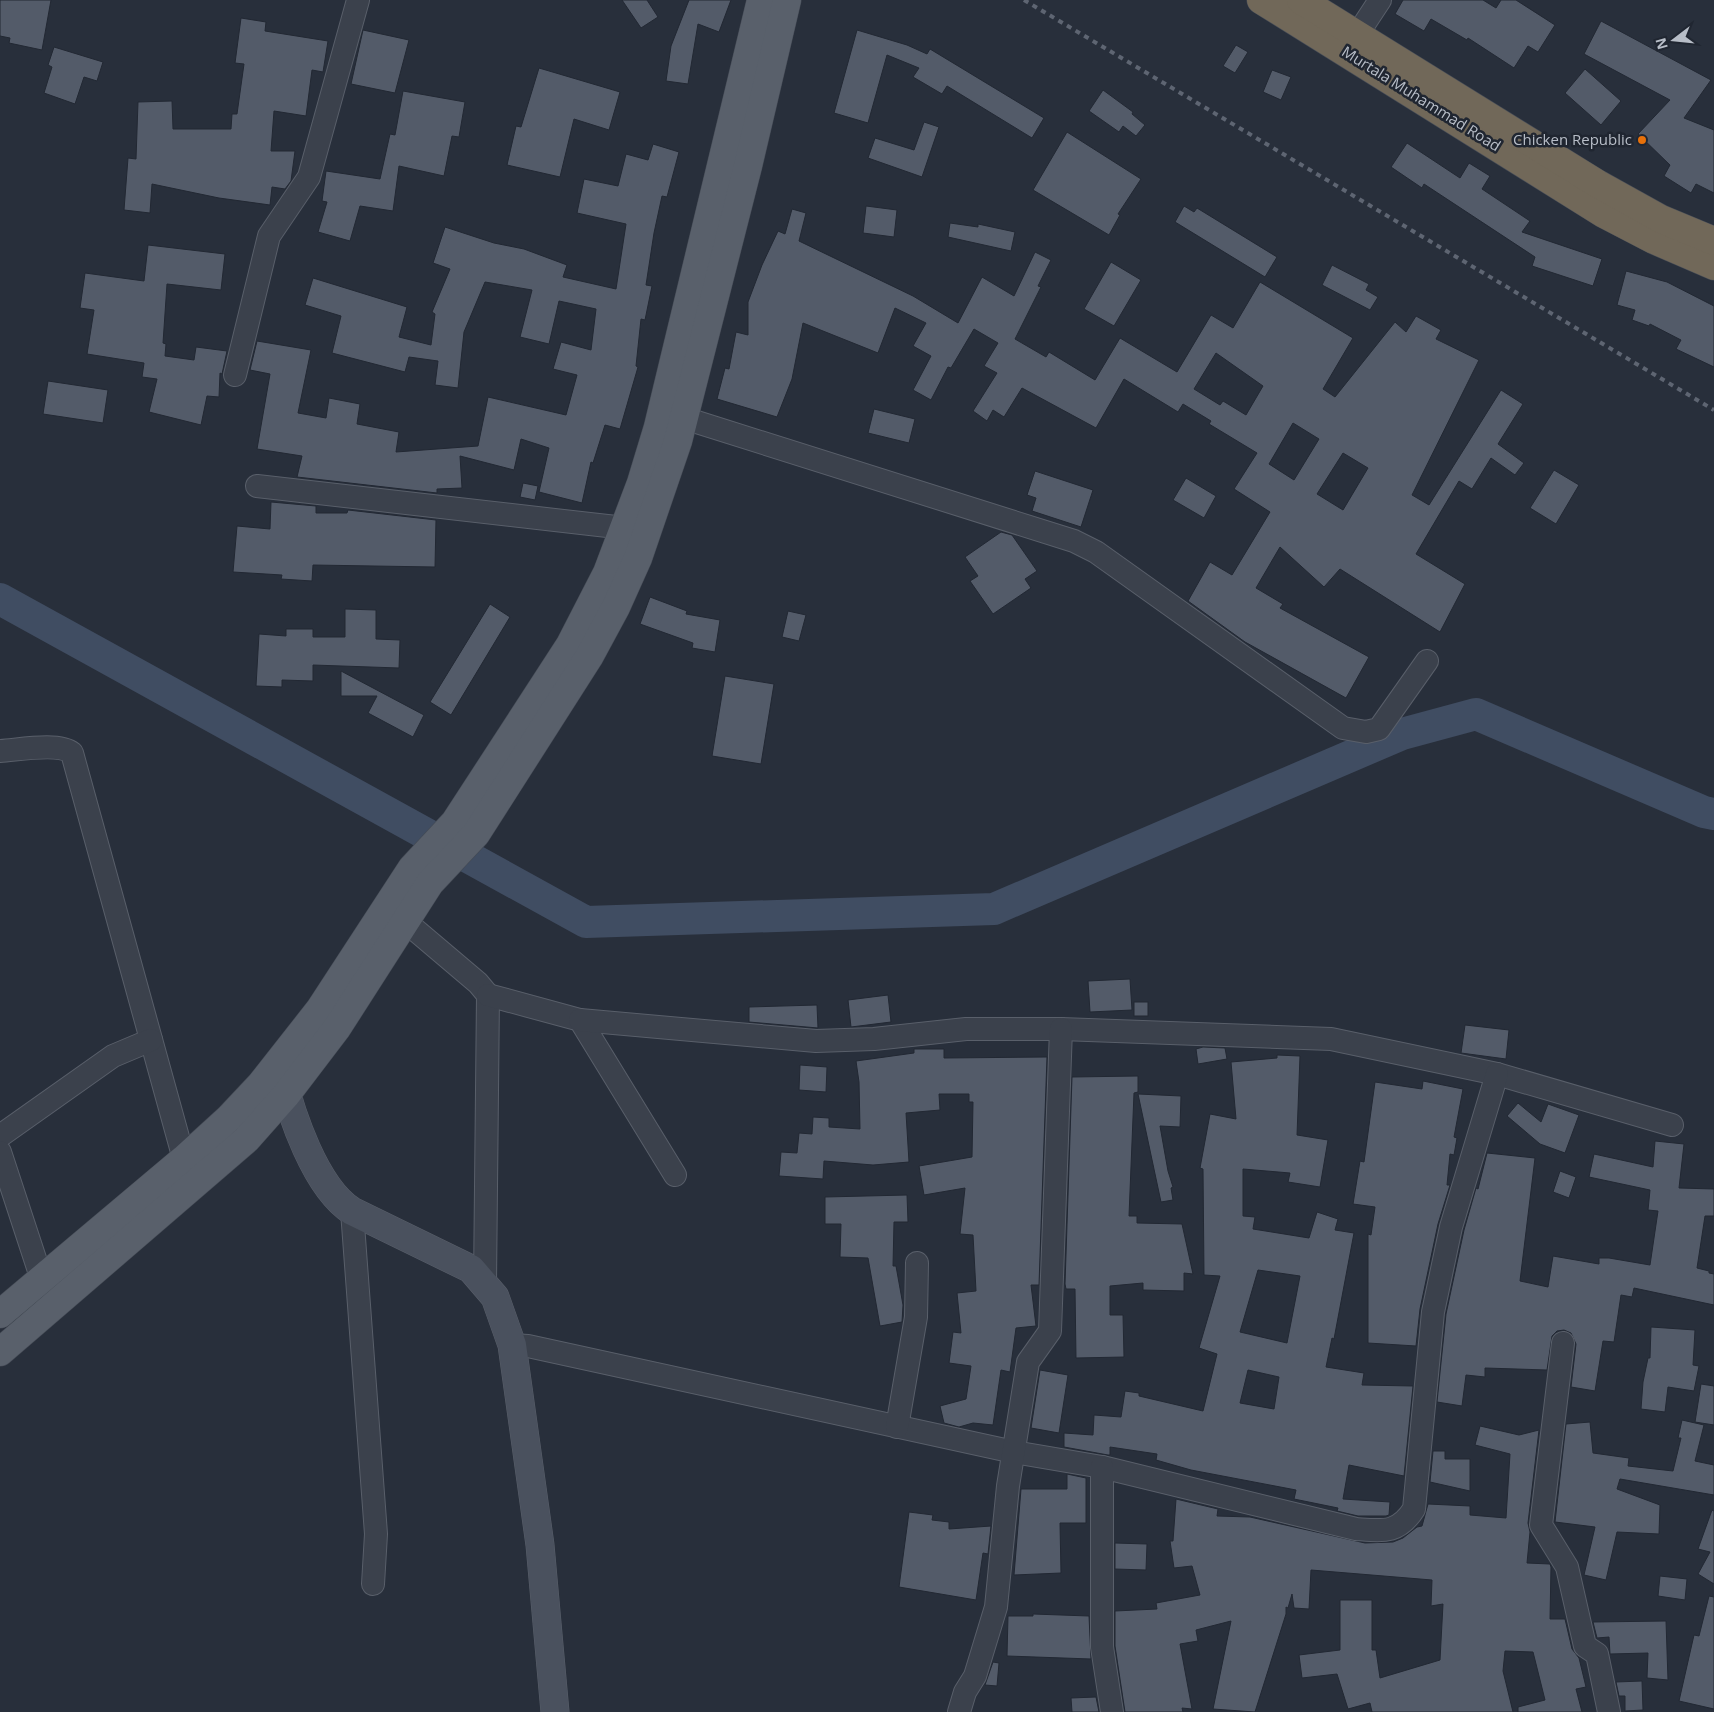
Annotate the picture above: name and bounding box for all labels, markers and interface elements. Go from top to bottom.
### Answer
north arrow [1649,15,1699,65]
text: N [1650,36,1672,52]
street label: Murtala Muhammad Road [1338,41,1505,155]
place label: Chicken Republic [1513,129,1632,149]
marker: Chicken Republic [1636,134,1648,146]

